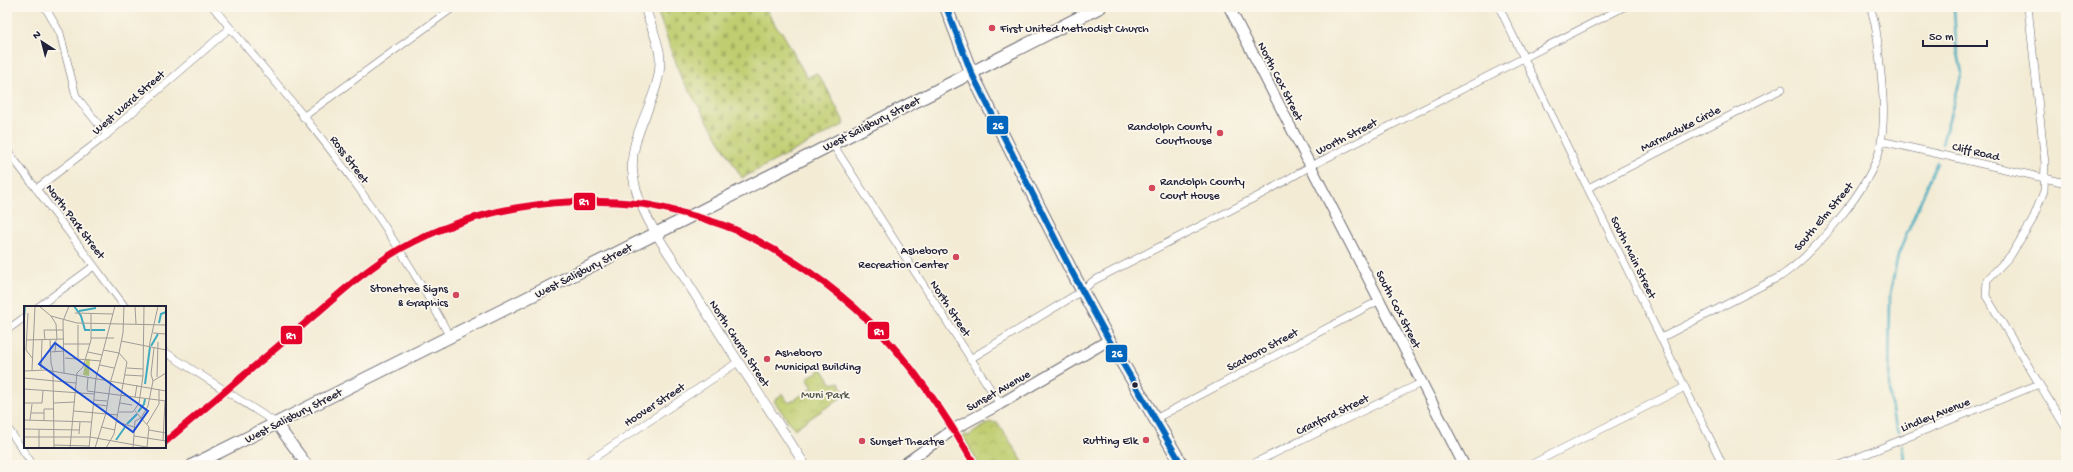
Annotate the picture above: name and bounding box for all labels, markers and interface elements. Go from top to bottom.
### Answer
north arrow [22,22,62,62]
scale bar [1923,22,1987,48]
marker: First United Methodist Church [987,23,997,33]
place label: First United Methodist Church [999,23,1149,37]
text: N [31,29,44,42]
text: 50 m [1929,31,1954,45]
street label: North Cox Street [1253,40,1306,125]
street label: West Ward Street [90,67,169,139]
street label: West Salisbury Street [821,94,924,155]
street label: Marmaduke Circle [1639,103,1724,156]
line badge: 26 [986,115,1009,135]
street label: Worth Street [1314,116,1381,159]
text: 26 [993,121,1004,133]
place label: Randolph County Courthouse [1127,121,1213,149]
marker: Randolph County Courthouse [1215,128,1225,138]
street label: Ross Street [326,134,372,188]
street label: Cliff Road [1951,141,2002,165]
place label: Randolph County Court House [1160,176,1245,204]
street label: South Elm Street [1792,179,1858,254]
street label: North Park Street [42,182,108,263]
marker: Randolph County Court House [1147,183,1157,193]
line badge: R1 [573,192,596,211]
text: R1 [578,197,589,209]
street label: South Main Street [1606,214,1659,302]
street label: West Salisbury Street [533,241,636,302]
place label: Asheboro Recreation Center [858,245,950,273]
marker: Asheboro Recreation Center [951,252,961,262]
street label: South Cox Street [1372,269,1423,352]
street label: North Street [926,278,973,341]
place label: Stonetree Signs & Graphics [370,283,449,311]
marker: Stonetree Signs & Graphics [451,290,461,300]
street label: North Church Street [705,298,772,391]
inset map [24,306,166,448]
line badge: R1 [867,321,890,340]
line badge: R1 [280,325,303,345]
street label: Scarboro Street [1225,326,1302,375]
text: R1 [873,327,884,339]
text: R1 [285,331,296,343]
line badge: 26 [1105,344,1128,363]
place label: Asheboro Municipal Building [775,347,861,375]
text: 26 [1112,349,1123,361]
marker: Asheboro Municipal Building [762,354,772,364]
street label: Sunset Avenue [965,367,1034,416]
street label: Hoover Street [622,380,689,431]
unlabelled marker [1130,380,1140,390]
street label: West Salisbury Street [243,386,346,447]
park label: Muni Park [801,389,851,403]
street label: Cranford Street [1294,392,1372,439]
street label: Lindley Avenue [1899,395,1973,436]
place label: Rutting Elk [1083,435,1140,449]
marker: Rutting Elk [1141,435,1151,445]
marker: Sunset Theatre [857,436,867,446]
place label: Sunset Theatre [870,436,945,450]

